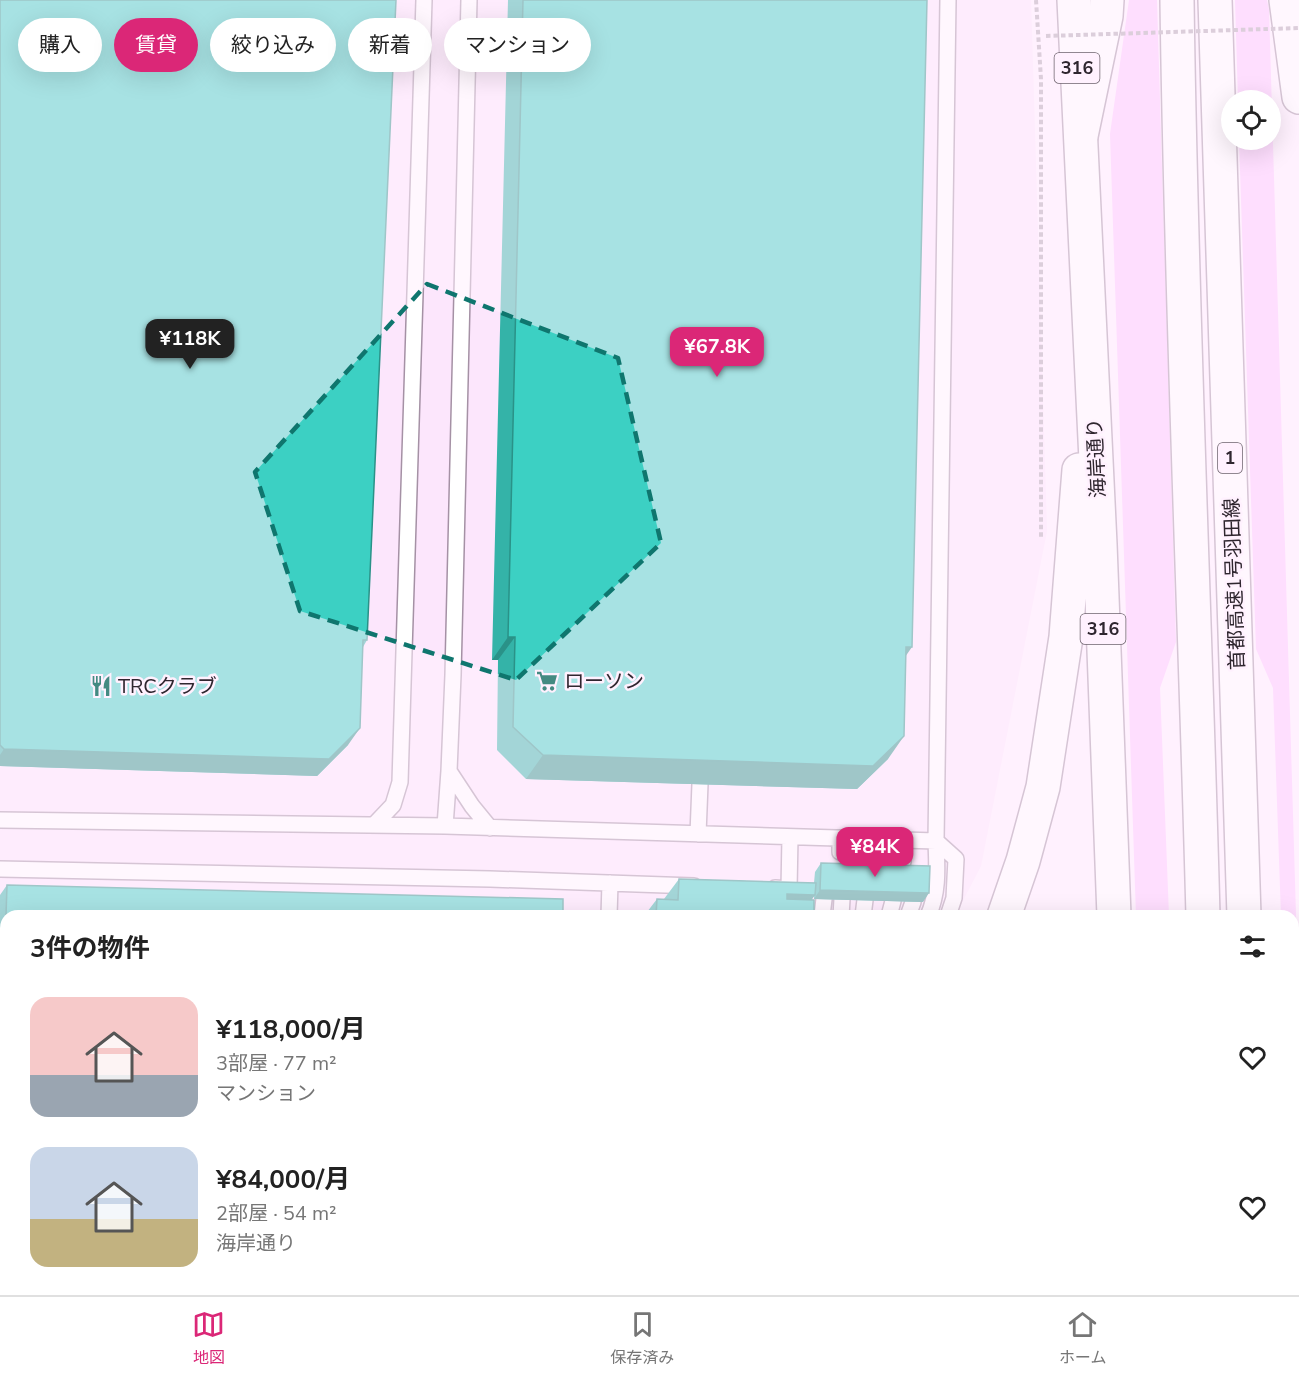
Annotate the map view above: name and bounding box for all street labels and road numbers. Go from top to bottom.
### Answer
road number: 316 [1054,53,1100,83]
street label: 海岸通り [1081,417,1112,499]
road number: 1 [1218,443,1242,473]
street label: 首都高速1号羽田線 [1218,498,1251,670]
road number: 316 [1080,614,1126,644]

